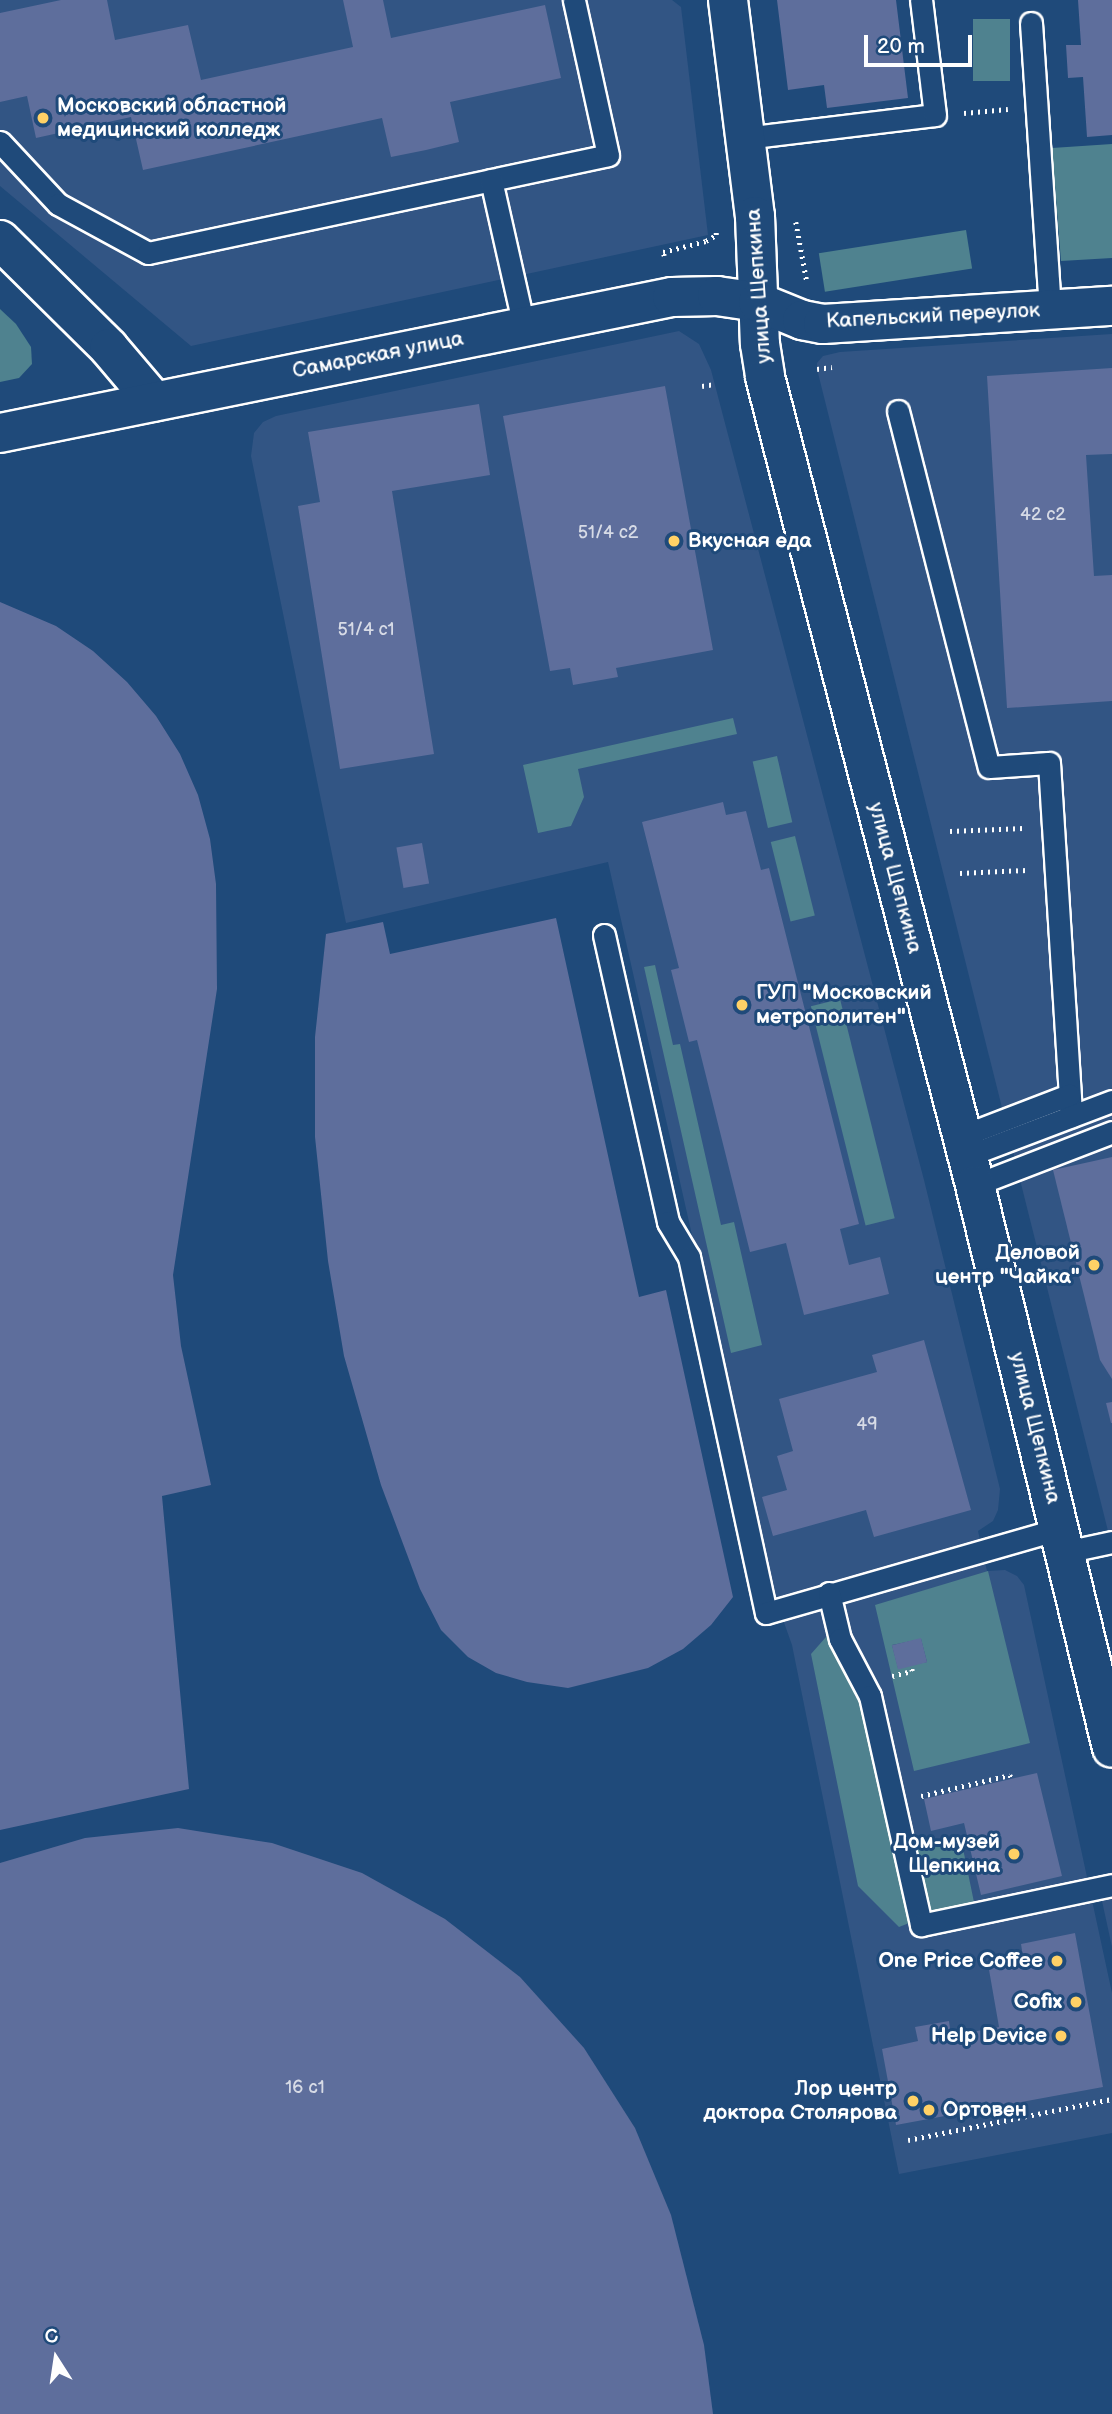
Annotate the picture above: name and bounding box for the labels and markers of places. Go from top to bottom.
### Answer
place label: Московский областной медицинский колледж [57,93,286,143]
marker: Московский областной медицинский колледж [35,110,51,126]
place label: Вкусная еда [688,528,812,554]
marker: Вкусная еда [666,533,682,549]
place label: ГУП "Московский метрополитен" [756,980,932,1030]
marker: ГУП "Московский метрополитен" [734,997,750,1013]
place label: Деловой центр "Чайка" [935,1240,1080,1290]
marker: Деловой центр "Чайка" [1086,1257,1102,1273]
place label: Дом-музей Щепкина [893,1829,1000,1879]
marker: Дом-музей Щепкина [1006,1846,1022,1862]
place label: One Price Coffee [878,1948,1043,1974]
marker: One Price Coffee [1049,1953,1065,1969]
place label: Cofix [1014,1989,1062,2015]
marker: Cofix [1068,1994,1084,2010]
place label: Help Device [931,2023,1047,2049]
marker: Help Device [1053,2028,1069,2044]
place label: Лор центр доктора Столярова [703,2076,897,2126]
marker: Лор центр доктора Столярова [903,2091,923,2111]
place label: Ортовен [943,2097,1027,2123]
marker: Ортовен [921,2102,937,2118]

